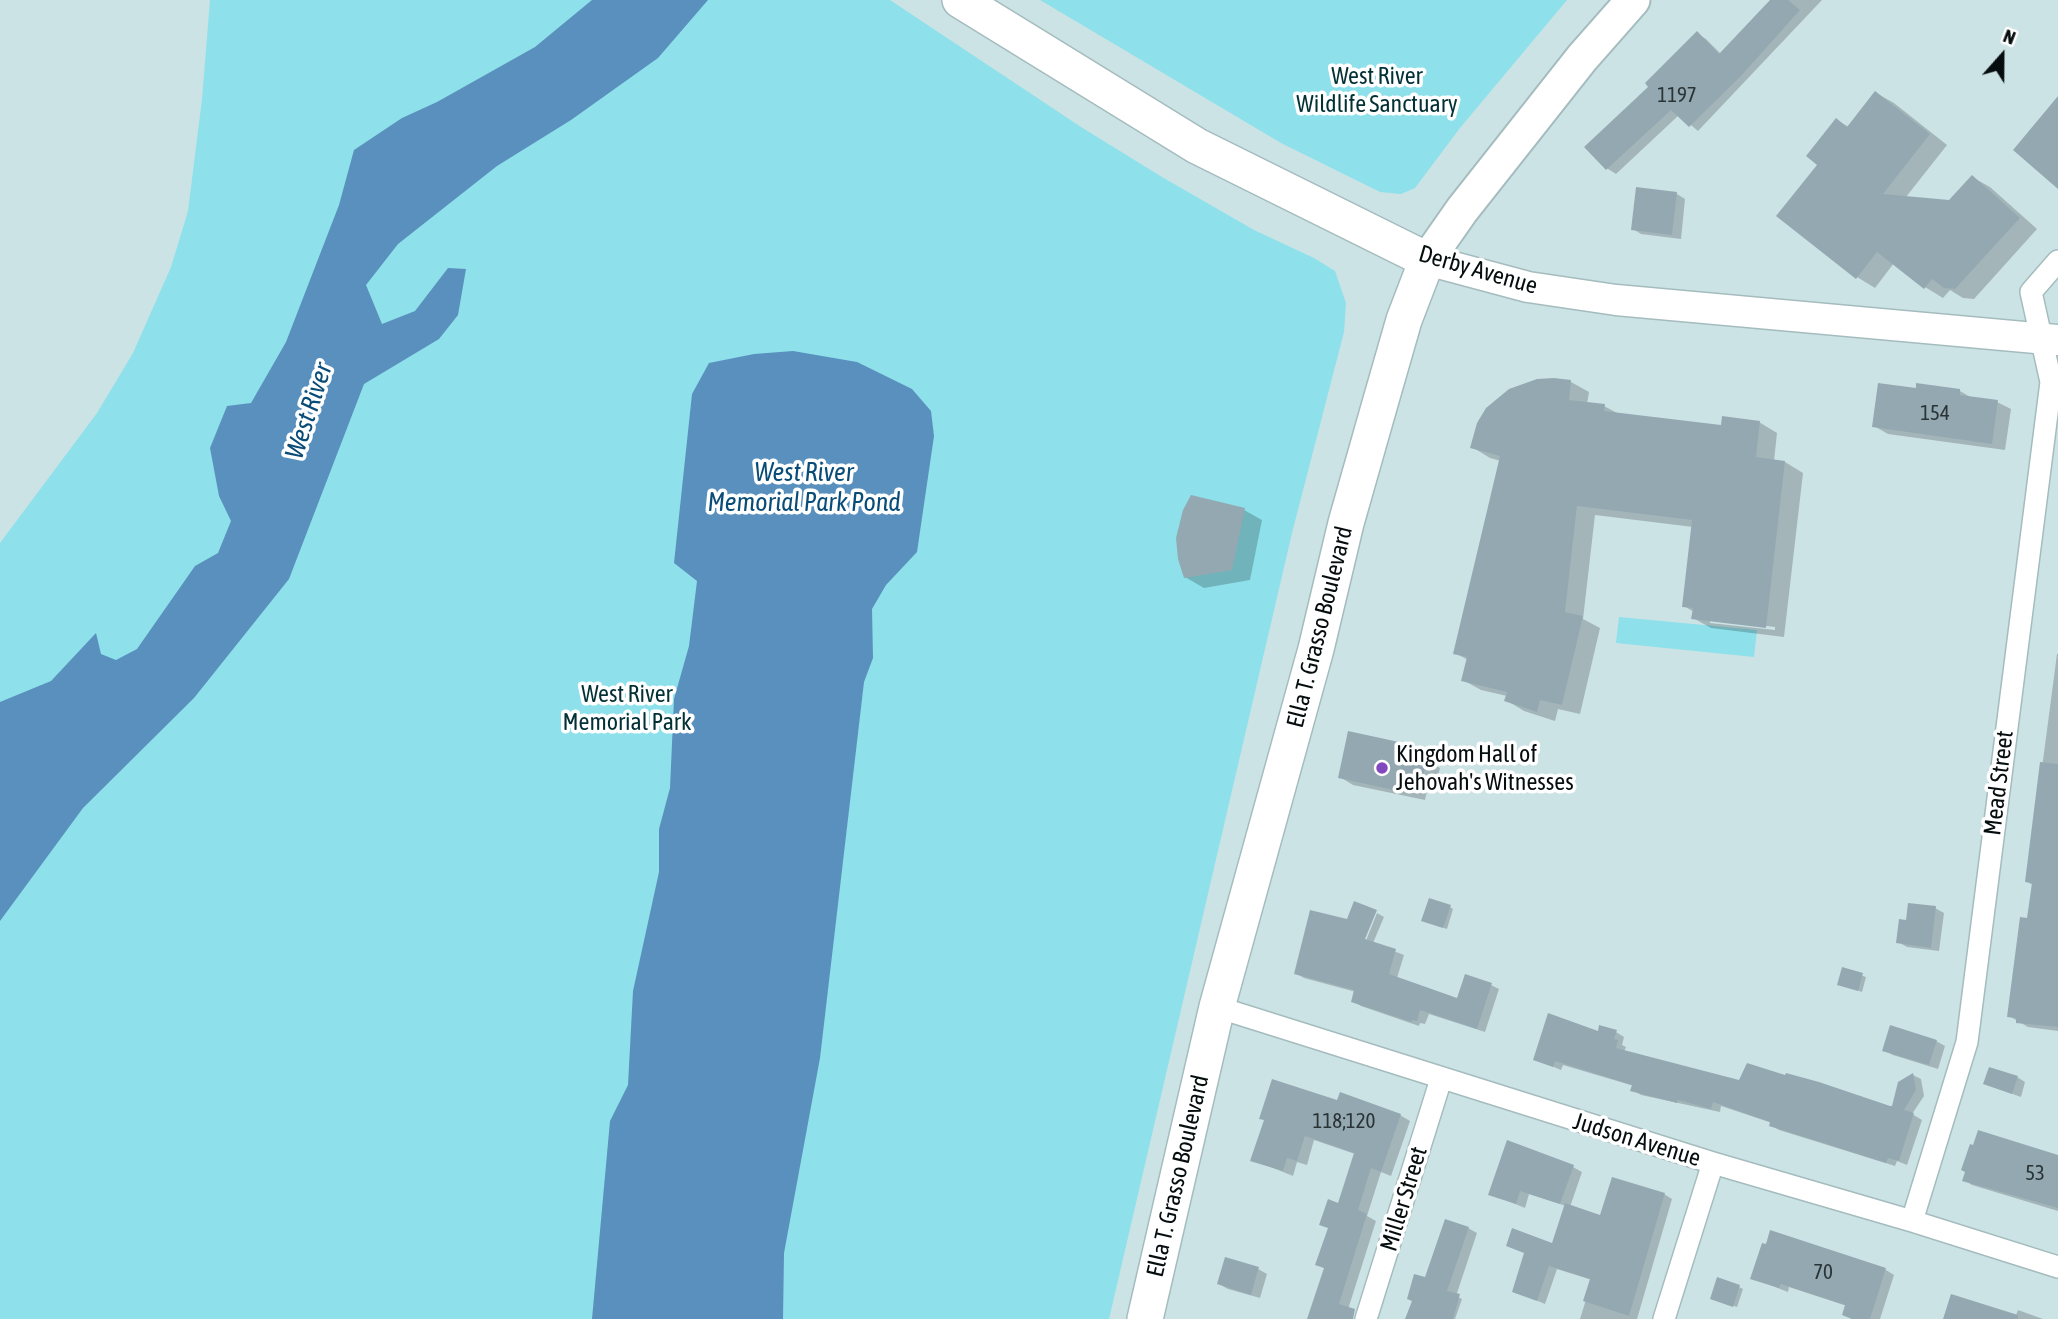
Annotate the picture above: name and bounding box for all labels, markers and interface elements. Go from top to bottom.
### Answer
north arrow [1967,21,2037,91]
text: N [2000,24,2019,49]
park label: West River Wildlife Sanctuary [1296,62,1458,118]
house number: 1197 [1657,82,1697,108]
street label: Derby Avenue [1415,239,1541,301]
water label: West River [279,359,339,463]
house number: 154 [1920,400,1950,426]
water label: West River Memorial Park Pond [707,457,901,518]
street label: Ella T. Grasso Boulevard [1281,523,1359,731]
park label: West River Memorial Park [562,680,692,736]
street label: Mead Street [1978,729,2020,837]
place label: Kingdom Hall of Jehovah's Witnesses [1396,740,1574,796]
marker: Kingdom Hall of Jehovah's Witnesses [1374,760,1390,776]
street label: Ella T. Grasso Boulevard [1141,1072,1215,1280]
street label: Judson Avenue [1570,1107,1704,1173]
house number: 118;120 [1313,1108,1375,1134]
street label: Miller Street [1374,1143,1434,1255]
house number: 53 [2025,1160,2045,1186]
house number: 70 [1813,1259,1833,1285]

